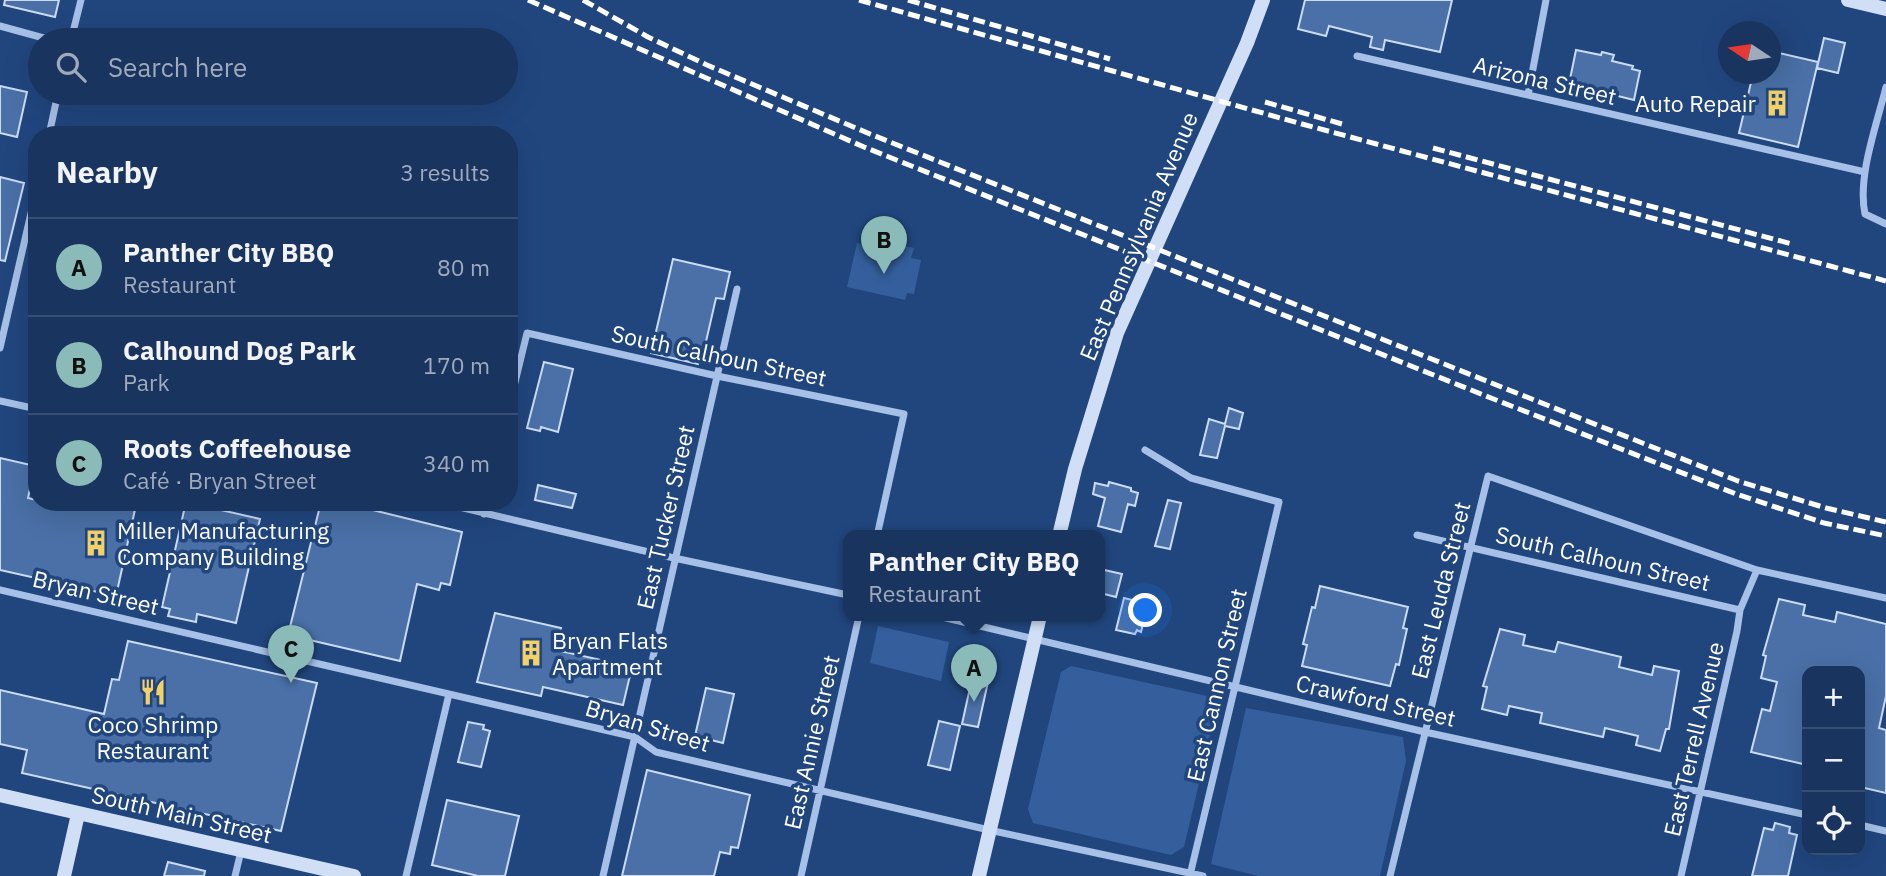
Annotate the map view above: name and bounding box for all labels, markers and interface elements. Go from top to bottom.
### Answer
north arrow [1718,21,1781,84]
search box [28,28,518,105]
icon: search [52,48,90,86]
street label: Arizona Street [1470,49,1620,111]
text: Search here [108,50,247,84]
place label: Auto Repair [1635,88,1757,118]
building icon: Auto Repair [1762,88,1792,118]
street label: East Pennsylvania Avenue [1072,107,1204,365]
text: Nearby [56,152,158,191]
text: 3 results [400,157,490,187]
pin: B [861,216,907,274]
text: Panther City BBQ [123,235,334,269]
text: A [71,252,87,282]
text: 80 m [437,252,490,282]
text: Restaurant [123,269,236,299]
street label: South Calhoun Street [609,318,829,392]
text: Calhound Dog Park [123,333,356,367]
text: B [71,350,87,380]
text: 170 m [423,350,490,380]
text: Park [123,367,170,397]
street label: East Tucker Street [629,422,701,612]
text: Roots Coffeehouse [123,431,351,465]
text: C [72,448,86,478]
text: 340 m [423,448,490,478]
text: Café · Bryan Street [123,465,317,495]
street label: East Leuda Street [1404,498,1476,682]
place label: Miller Manufacturing Company Building [117,515,329,571]
street label: South Calhoun Street [1493,519,1713,597]
building icon: Miller Manufacturing Company Building [81,528,111,558]
popup [843,530,1105,621]
text: Panther City BBQ [868,544,1080,578]
street label: Bryan Street [30,563,162,621]
text: Restaurant [868,578,982,608]
street label: East Cannon Street [1179,585,1253,785]
your location [1128,593,1162,627]
pin: C [268,625,314,683]
place label: Bryan Flats Apartment [552,625,668,681]
building icon: Bryan Flats Apartment [516,638,546,668]
street label: East Terrell Avenue [1656,639,1730,839]
pin: A [951,644,997,702]
street label: East Annie Street [776,652,846,832]
map controls [1802,666,1865,855]
button: + [1802,666,1865,729]
street label: Crawford Street [1293,667,1459,733]
restaurant icon: Coco Shrimp Restaurant [138,677,168,707]
street label: Bryan Street [582,692,714,758]
place label: Coco Shrimp Restaurant [88,709,218,765]
button: − [1802,729,1865,792]
street label: South Main Street [89,779,275,849]
button: locate [1802,792,1865,855]

